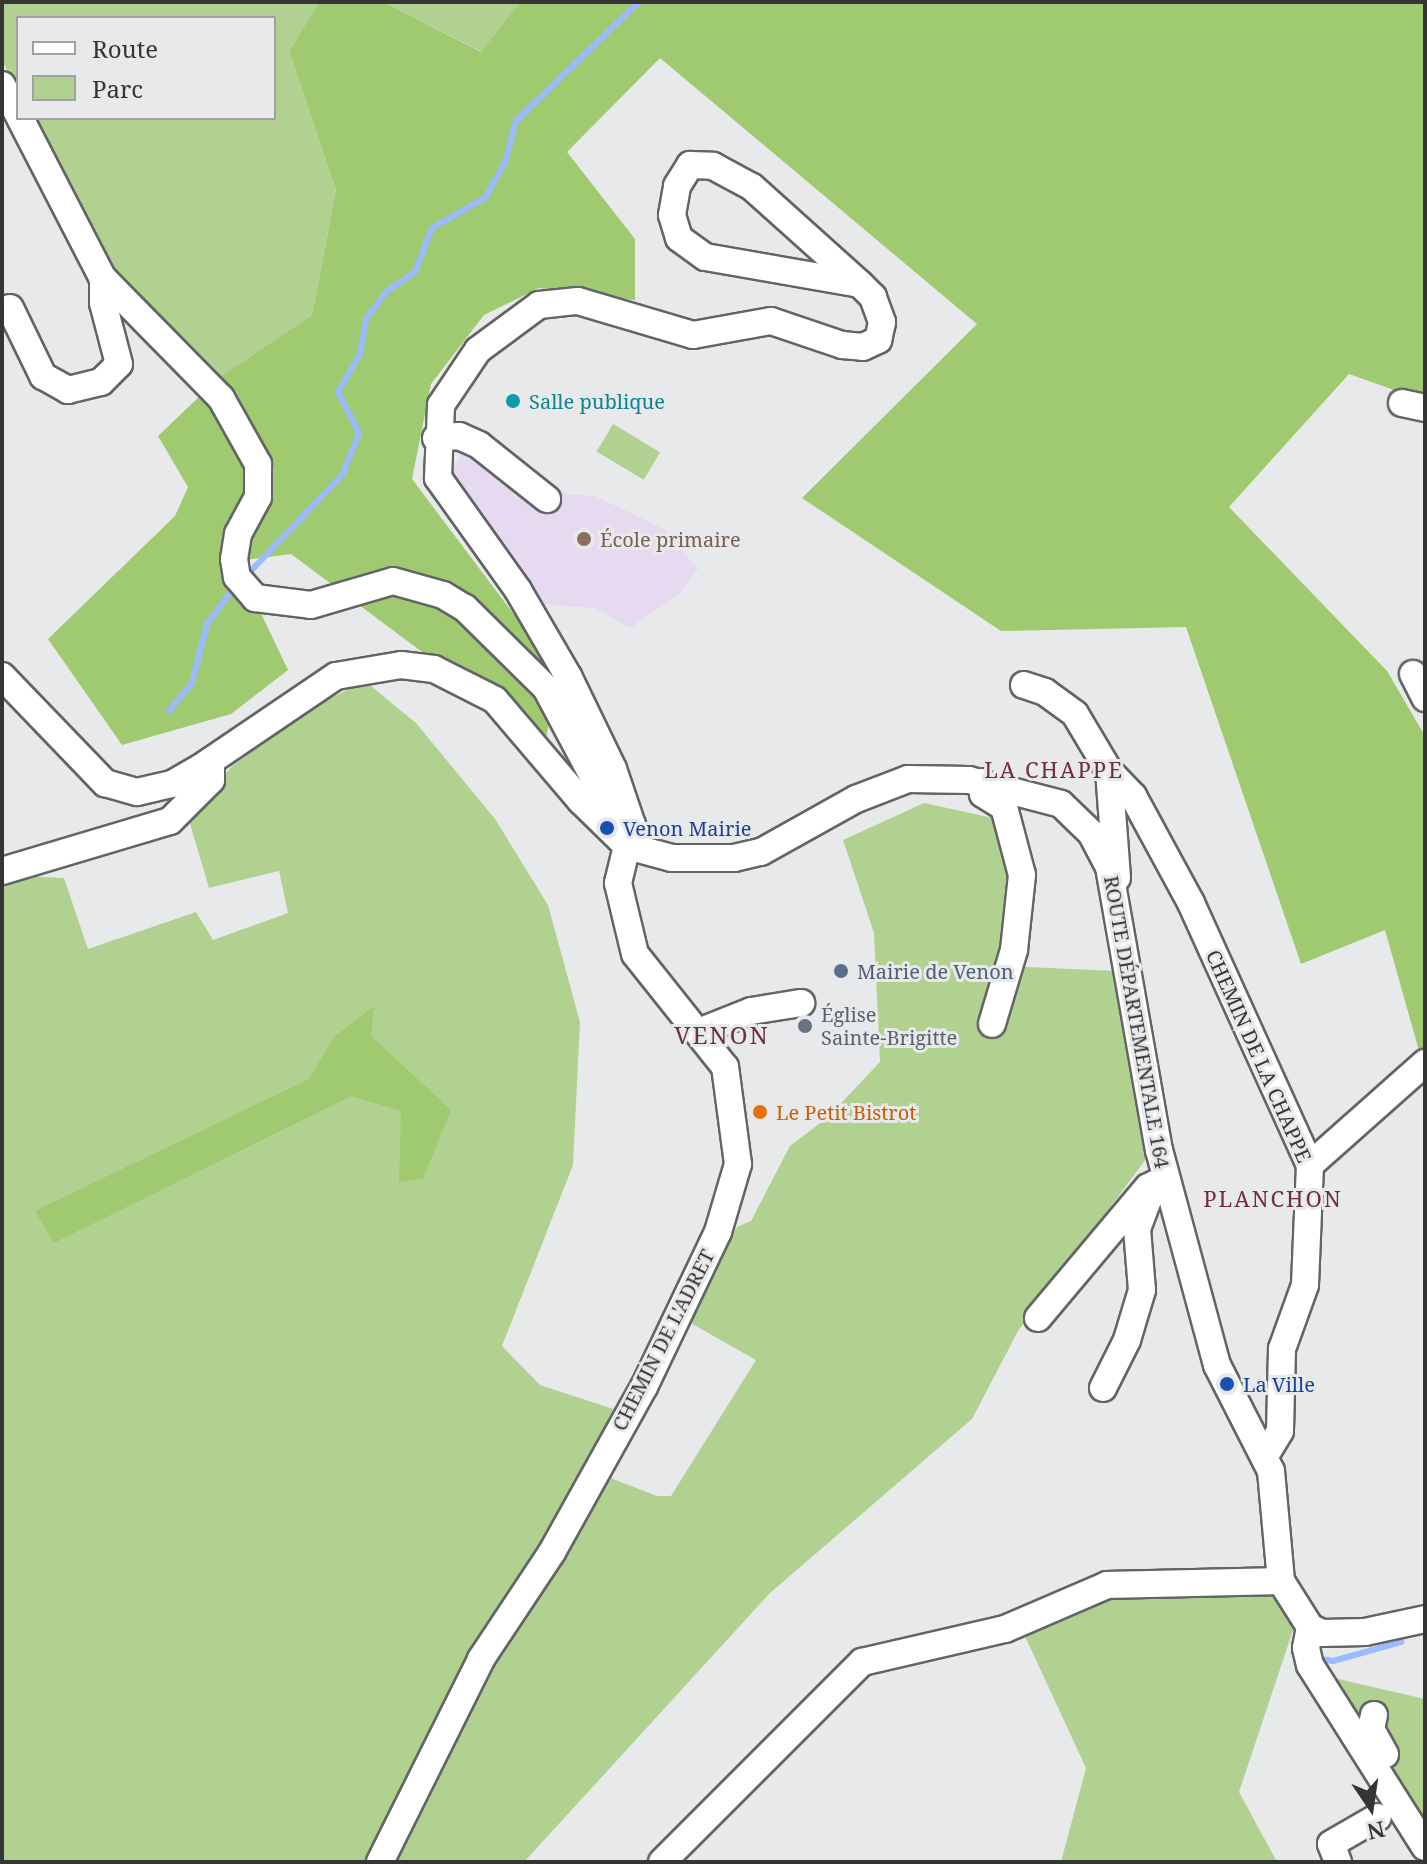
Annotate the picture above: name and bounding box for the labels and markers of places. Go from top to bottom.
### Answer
place label: Salle publique [529,389,665,413]
marker: Salle publique [504,392,522,410]
place label: École primaire [600,527,741,551]
marker: École primaire [575,530,593,548]
place label: Venon Mairie [623,816,751,840]
marker: Venon Mairie [598,819,616,837]
place label: Mairie de Venon [857,959,1014,983]
marker: Mairie de Venon [832,962,850,980]
place label: Église Sainte-Brigitte [821,1002,957,1049]
marker: Église Sainte-Brigitte [796,1017,814,1035]
place label: Le Petit Bistrot [776,1100,916,1124]
marker: Le Petit Bistrot [751,1103,769,1121]
place label: La Ville [1243,1372,1315,1396]
marker: La Ville [1218,1375,1236,1393]

